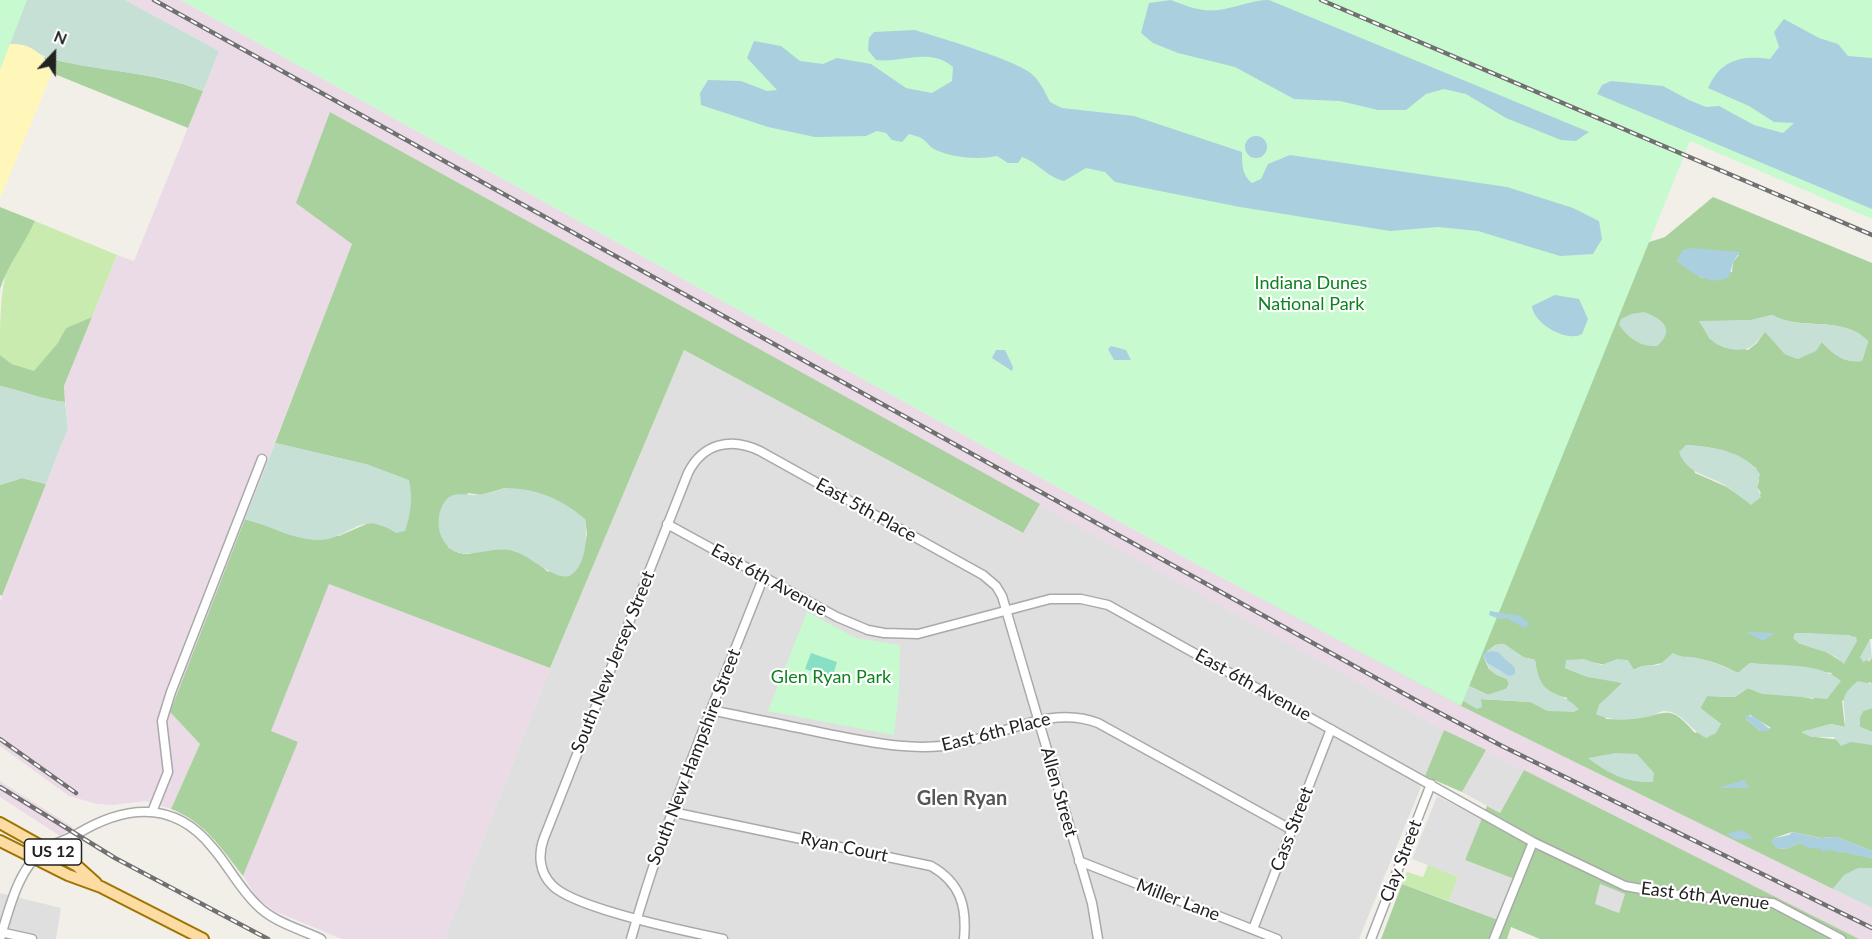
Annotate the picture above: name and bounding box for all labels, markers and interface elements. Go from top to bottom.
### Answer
north arrow [24,24,84,84]
text: N [52,26,70,48]
park label: Indiana Dunes National Park [1255,272,1367,314]
street label: East 5th Place [812,474,920,546]
street label: East 6th Avenue [707,539,831,621]
street label: South New Jersey Street [567,568,659,756]
street label: East 6th Avenue [1191,644,1315,726]
street label: South New Hampshire Street [643,646,745,868]
park label: Glen Ryan Park [771,666,891,688]
street label: East 6th Place [939,708,1053,756]
street label: Allen Street [1036,745,1082,839]
street label: Cass Street [1266,784,1318,874]
district label: Glen Ryan [917,787,1007,811]
street label: Clay Street [1375,817,1427,905]
street label: Ryan Court [798,827,890,867]
road number: US 12 [25,839,82,865]
street label: Miller Lane [1133,874,1223,926]
street label: East 6th Avenue [1640,877,1770,915]

